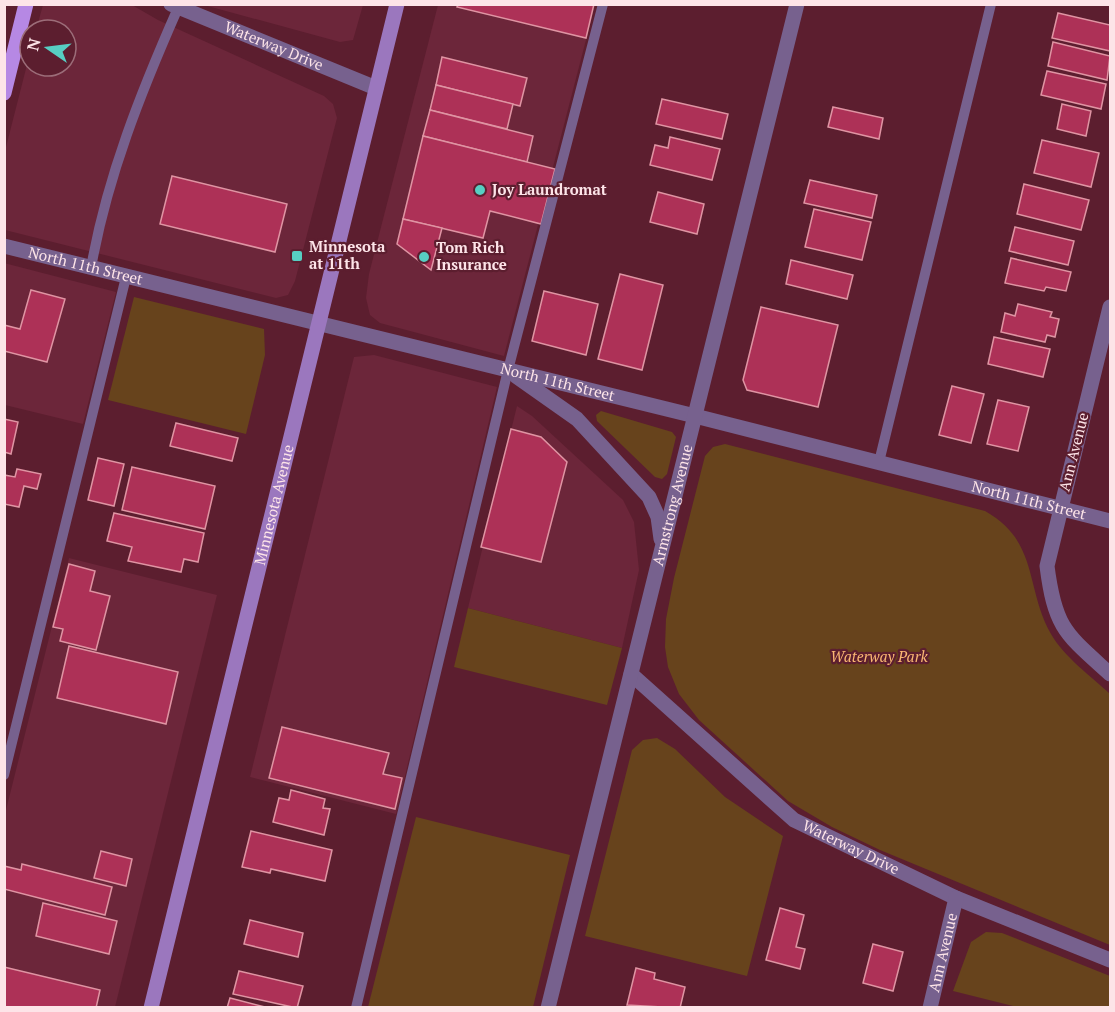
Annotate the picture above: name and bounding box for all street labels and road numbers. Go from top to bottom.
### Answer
street label: Waterway Drive [222,16,327,74]
street label: North 11th Street [27,241,146,289]
street label: North 11th Street [498,357,617,405]
street label: Ann Avenue [1054,410,1092,493]
street label: Minnesota Avenue [249,442,298,567]
street label: Armstrong Avenue [647,442,696,568]
street label: North 11th Street [970,475,1089,524]
street label: Waterway Drive [800,815,903,878]
street label: Ann Avenue [923,911,961,994]

